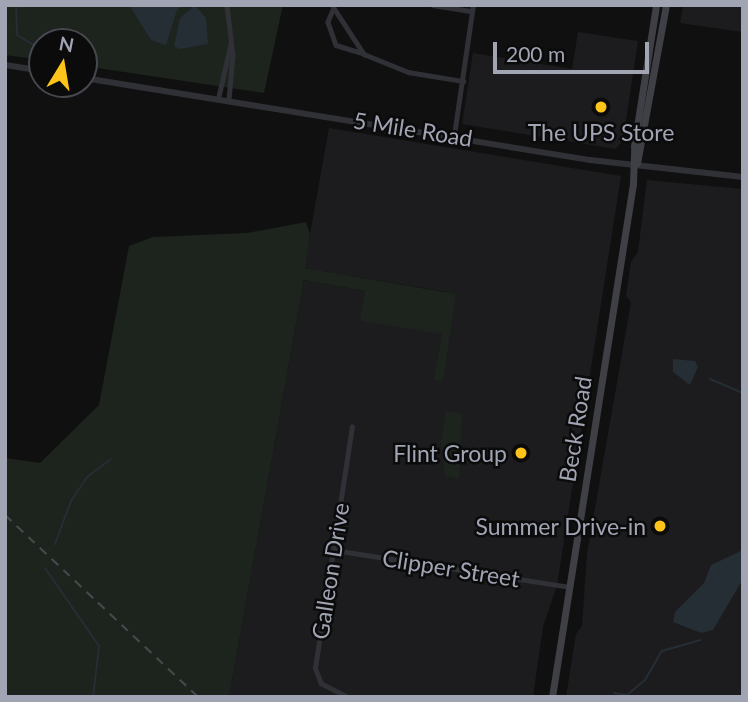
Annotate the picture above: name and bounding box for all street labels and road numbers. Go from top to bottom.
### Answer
street label: 5 Mile Road [351,106,475,152]
street label: Beck Road [553,374,597,484]
street label: Galleon Drive [306,501,354,641]
street label: Clipper Street [380,543,522,593]

